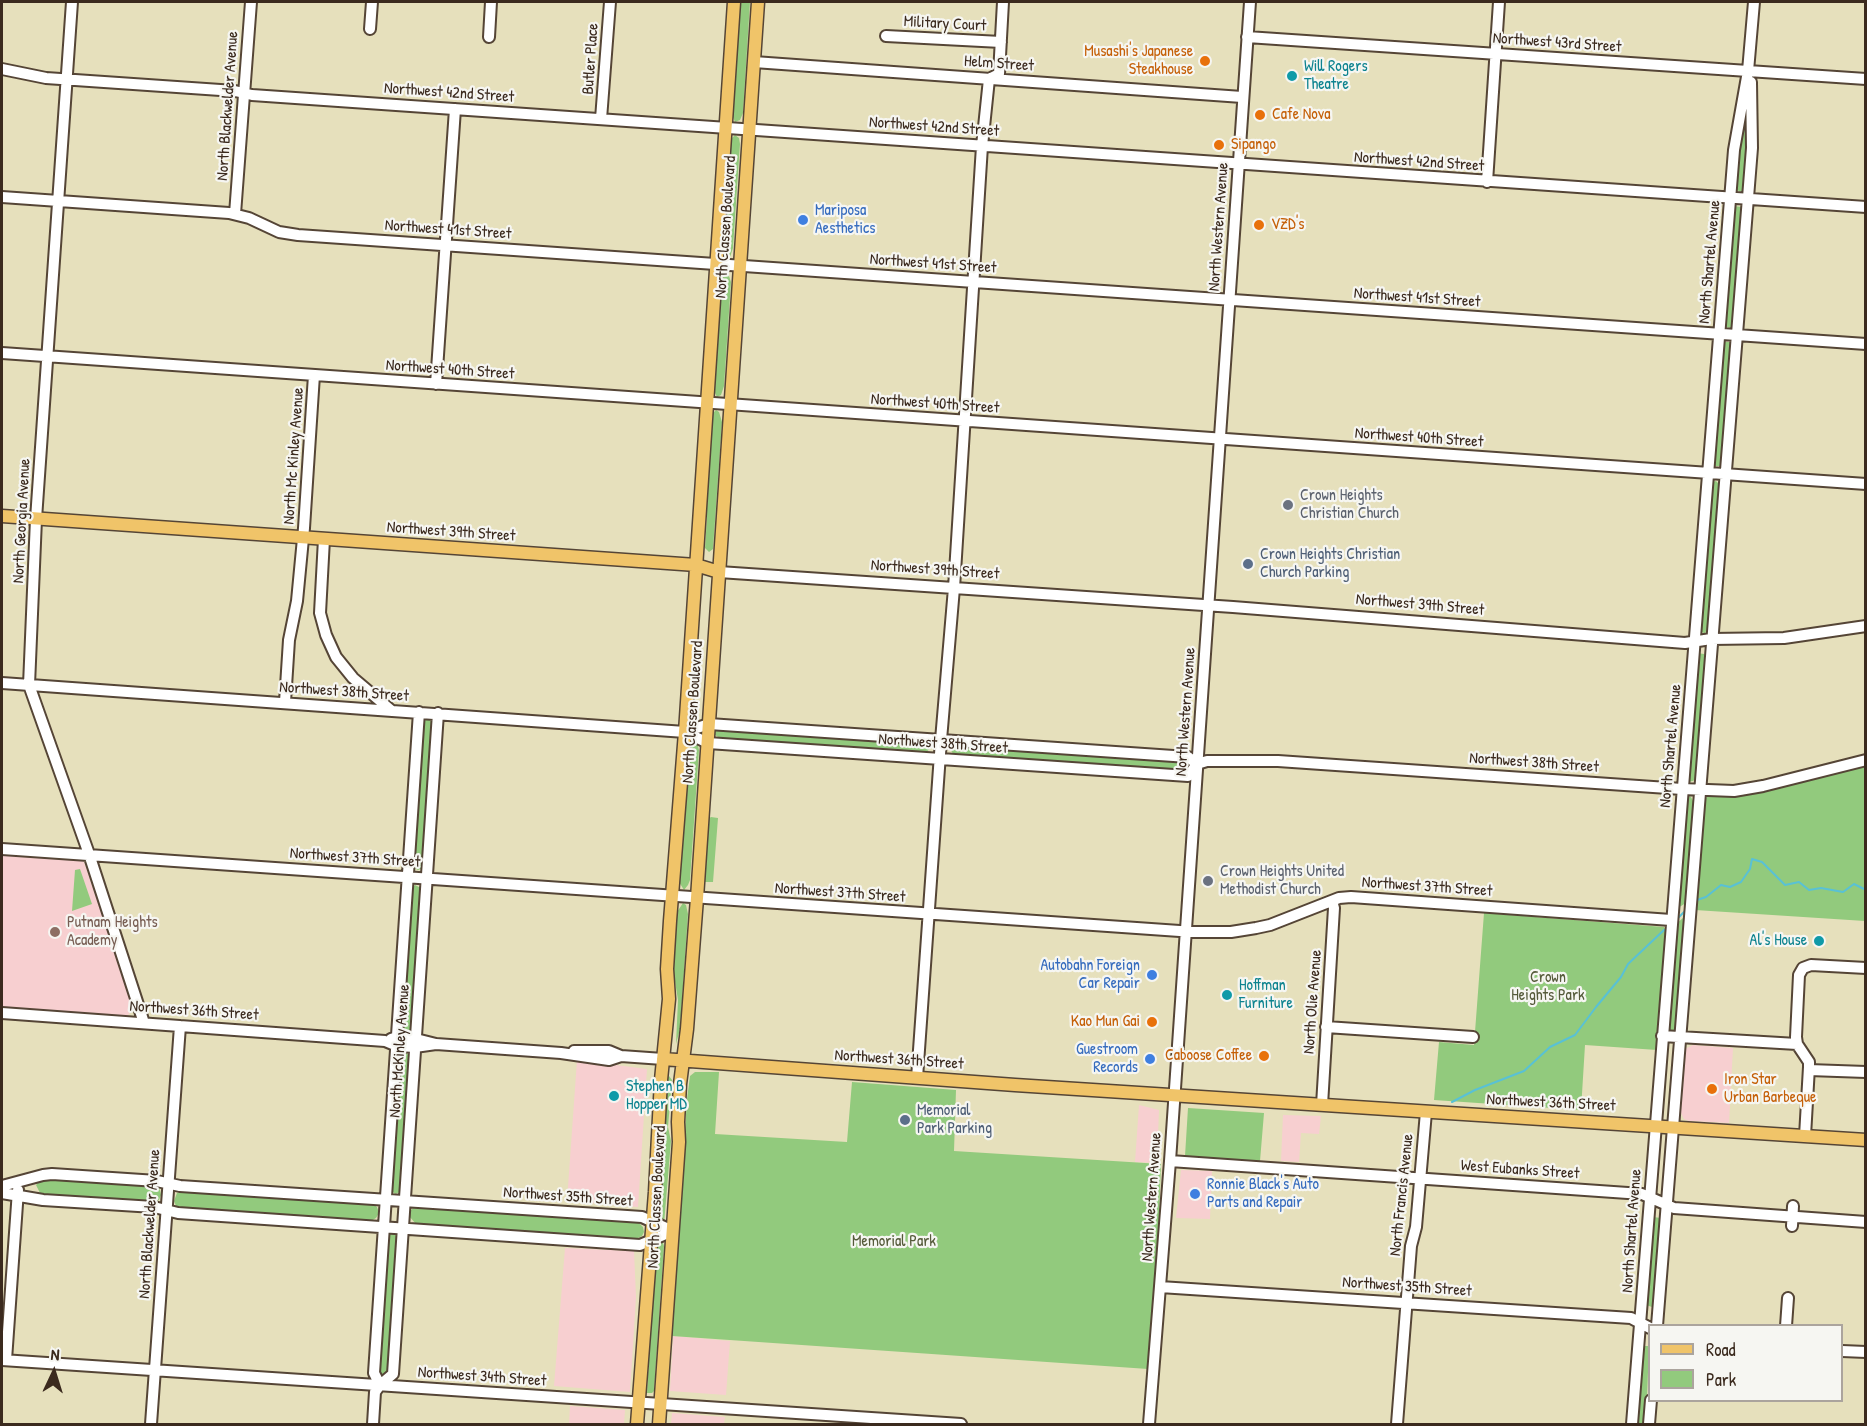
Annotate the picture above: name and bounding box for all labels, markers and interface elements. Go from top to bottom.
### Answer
street label: Military Court [903,12,987,36]
street label: Butler Place [579,23,603,95]
street label: Northwest 43rd Street [1492,29,1622,57]
street label: North Blackwelder Avenue [213,31,243,181]
place label: Musashi's Japanese Steakhouse [1084,42,1193,80]
street label: Helm Street [963,52,1035,76]
marker: Musashi's Japanese Steakhouse [1198,54,1212,68]
place label: Will Rogers Theatre [1304,57,1368,95]
marker: Will Rogers Theatre [1285,69,1299,83]
street label: Northwest 42nd Street [383,79,515,107]
place label: Cafe Nova [1272,105,1330,125]
marker: Cafe Nova [1253,108,1267,122]
street label: Northwest 42nd Street [868,113,1000,141]
place label: Sipango [1231,135,1276,155]
marker: Sipango [1212,138,1226,152]
street label: Northwest 42nd Street [1353,148,1485,176]
street label: North Classen Boulevard [711,155,741,299]
street label: North Western Avenue [1205,162,1233,292]
street label: North Shartel Avenue [1695,199,1725,325]
place label: Mariposa Aesthetics [815,201,875,239]
marker: Mariposa Aesthetics [796,213,810,227]
place label: VZD's [1271,215,1304,235]
street label: Northwest 41st Street [384,216,512,244]
marker: VZD's [1252,218,1266,232]
street label: Northwest 41st Street [869,250,997,278]
street label: Northwest 41st Street [1353,284,1481,312]
street label: Northwest 40th Street [385,356,515,384]
street label: North Mc Kinley Avenue [280,387,308,525]
street label: Northwest 40th Street [870,390,1000,418]
street label: Northwest 40th Street [1354,424,1484,452]
street label: North Georgia Avenue [9,458,35,584]
place label: Crown Heights Christian Church [1300,486,1399,524]
marker: Crown Heights Christian Church [1281,498,1295,512]
street label: Northwest 39th Street [386,518,516,546]
place label: Crown Heights Christian Church Parking [1260,545,1400,583]
street label: Northwest 39th Street [870,556,1000,584]
marker: Crown Heights Christian Church Parking [1241,557,1255,571]
street label: Northwest 39th Street [1355,590,1485,620]
street label: North Classen Boulevard [678,640,708,784]
street label: North Western Avenue [1172,647,1200,777]
street label: Northwest 38th Street [279,678,409,706]
street label: North Shartel Avenue [1656,683,1686,809]
street label: Northwest 38th Street [878,730,1008,758]
street label: Northwest 38th Street [1469,749,1599,777]
street label: Northwest 37th Street [289,844,421,872]
place label: Crown Heights United Methodist Church [1220,862,1344,900]
street label: Northwest 37th Street [1361,873,1493,901]
marker: Crown Heights United Methodist Church [1201,874,1215,888]
street label: Northwest 37th Street [774,879,906,907]
place label: Putnam Heights Academy [67,913,158,951]
marker: Putnam Heights Academy [48,925,62,939]
place label: Al's House [1750,931,1807,951]
marker: Al's House [1812,934,1826,948]
street label: North Olie Avenue [1300,949,1326,1055]
place label: Autobahn Foreign Car Repair [1040,956,1140,994]
marker: Autobahn Foreign Car Repair [1145,968,1159,982]
park label: Crown Heights Park [1511,968,1585,1006]
place label: Hoffman Furniture [1239,976,1293,1014]
street label: North McKinley Avenue [386,984,414,1118]
marker: Hoffman Furniture [1220,988,1234,1002]
street label: Northwest 36th Street [129,997,259,1025]
place label: Kao Mun Gai [1071,1012,1140,1032]
marker: Kao Mun Gai [1145,1015,1159,1029]
place label: Guestroom Records [1076,1040,1138,1078]
street label: Northwest 36th Street [834,1046,964,1074]
place label: Caboose Coffee [1165,1046,1252,1066]
marker: Caboose Coffee [1257,1049,1271,1063]
marker: Guestroom Records [1143,1052,1157,1066]
place label: Iron Star Urban Barbeque [1724,1070,1816,1108]
place label: Stephen B Hopper MD [626,1077,687,1115]
marker: Iron Star Urban Barbeque [1705,1082,1719,1096]
marker: Stephen B Hopper MD [607,1089,621,1103]
street label: Northwest 36th Street [1486,1090,1616,1116]
place label: Memorial Park Parking [917,1101,992,1139]
marker: Memorial Park Parking [898,1113,912,1127]
street label: North Classen Boulevard [644,1125,670,1269]
street label: North Western Avenue [1138,1132,1166,1262]
street label: North Francis Avenue [1386,1133,1418,1257]
street label: North Blackwelder Avenue [135,1149,165,1299]
street label: West Eubanks Street [1460,1156,1580,1184]
street label: North Shartel Avenue [1618,1169,1646,1293]
place label: Ronnie Black's Auto Parts and Repair [1207,1175,1319,1213]
street label: Northwest 35th Street [503,1183,633,1211]
marker: Ronnie Black's Auto Parts and Repair [1188,1187,1202,1201]
park label: Memorial Park [852,1232,936,1252]
street label: Northwest 35th Street [1342,1273,1472,1301]
legend [1648,1324,1843,1402]
text: Road [1706,1337,1736,1362]
north arrow [24,1342,84,1402]
text: N [50,1343,60,1365]
street label: Northwest 34th Street [417,1363,547,1391]
text: Park [1706,1367,1736,1392]

